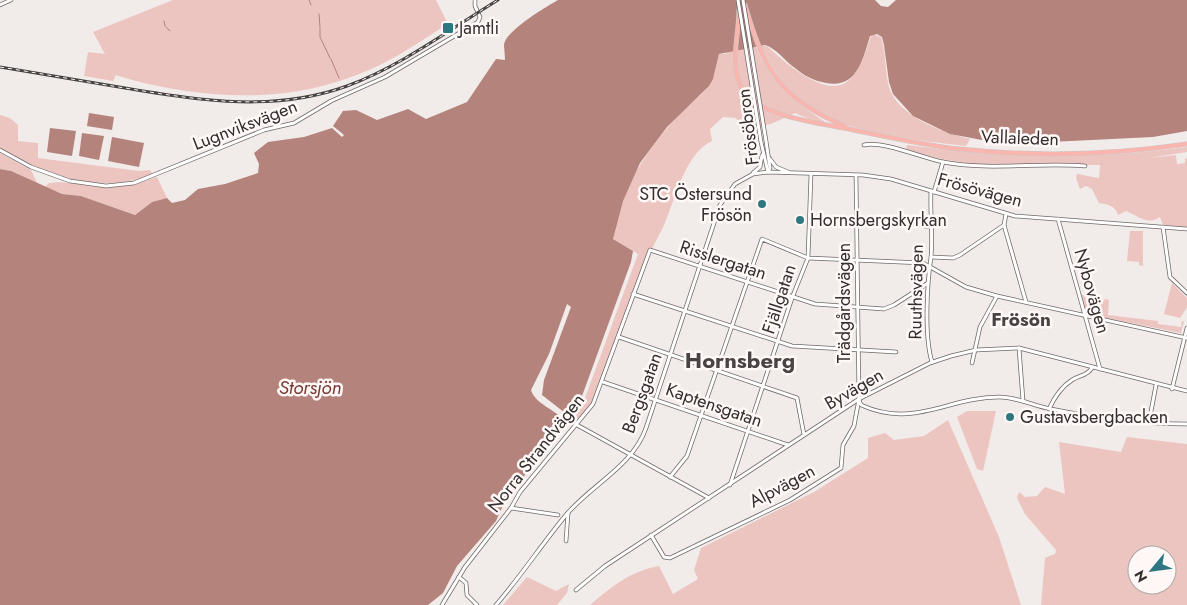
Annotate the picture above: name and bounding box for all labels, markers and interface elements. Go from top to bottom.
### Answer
place label: Jamtli [457,15,499,41]
marker: Jamtli [441,21,455,35]
street label: Frösöbron [730,87,766,167]
street label: Lugnviksvägen [189,93,301,157]
street label: Vallaleden [981,124,1059,152]
street label: Frösövägen [935,166,1025,214]
place label: STC Östersund Frösön [639,181,752,228]
marker: STC Östersund Frösön [756,198,768,210]
place label: Hornsbergskyrkan [810,207,947,233]
marker: Hornsbergskyrkan [794,214,806,226]
street label: Risslergatan [676,234,770,286]
street label: Trädgårdsvägen [831,243,857,363]
street label: Ruuthsvägen [902,244,930,340]
street label: Nybovägen [1067,245,1117,337]
street label: Fjällgatan [756,261,802,337]
district label: Frösön [991,306,1051,333]
district label: Hornsberg [685,344,795,376]
street label: Bergsgatan [615,349,669,437]
street label: Byvägen [820,362,888,416]
water label: Storsjön [279,374,341,401]
street label: Kaptensgatan [662,376,766,434]
street label: Norra Strandvägen [481,388,591,518]
place label: Gustavsbergbacken [1020,404,1168,430]
marker: Gustavsbergbacken [1004,411,1016,423]
street label: Alpvägen [744,458,820,514]
north arrow [1127,545,1177,595]
text: N [1129,567,1152,586]

